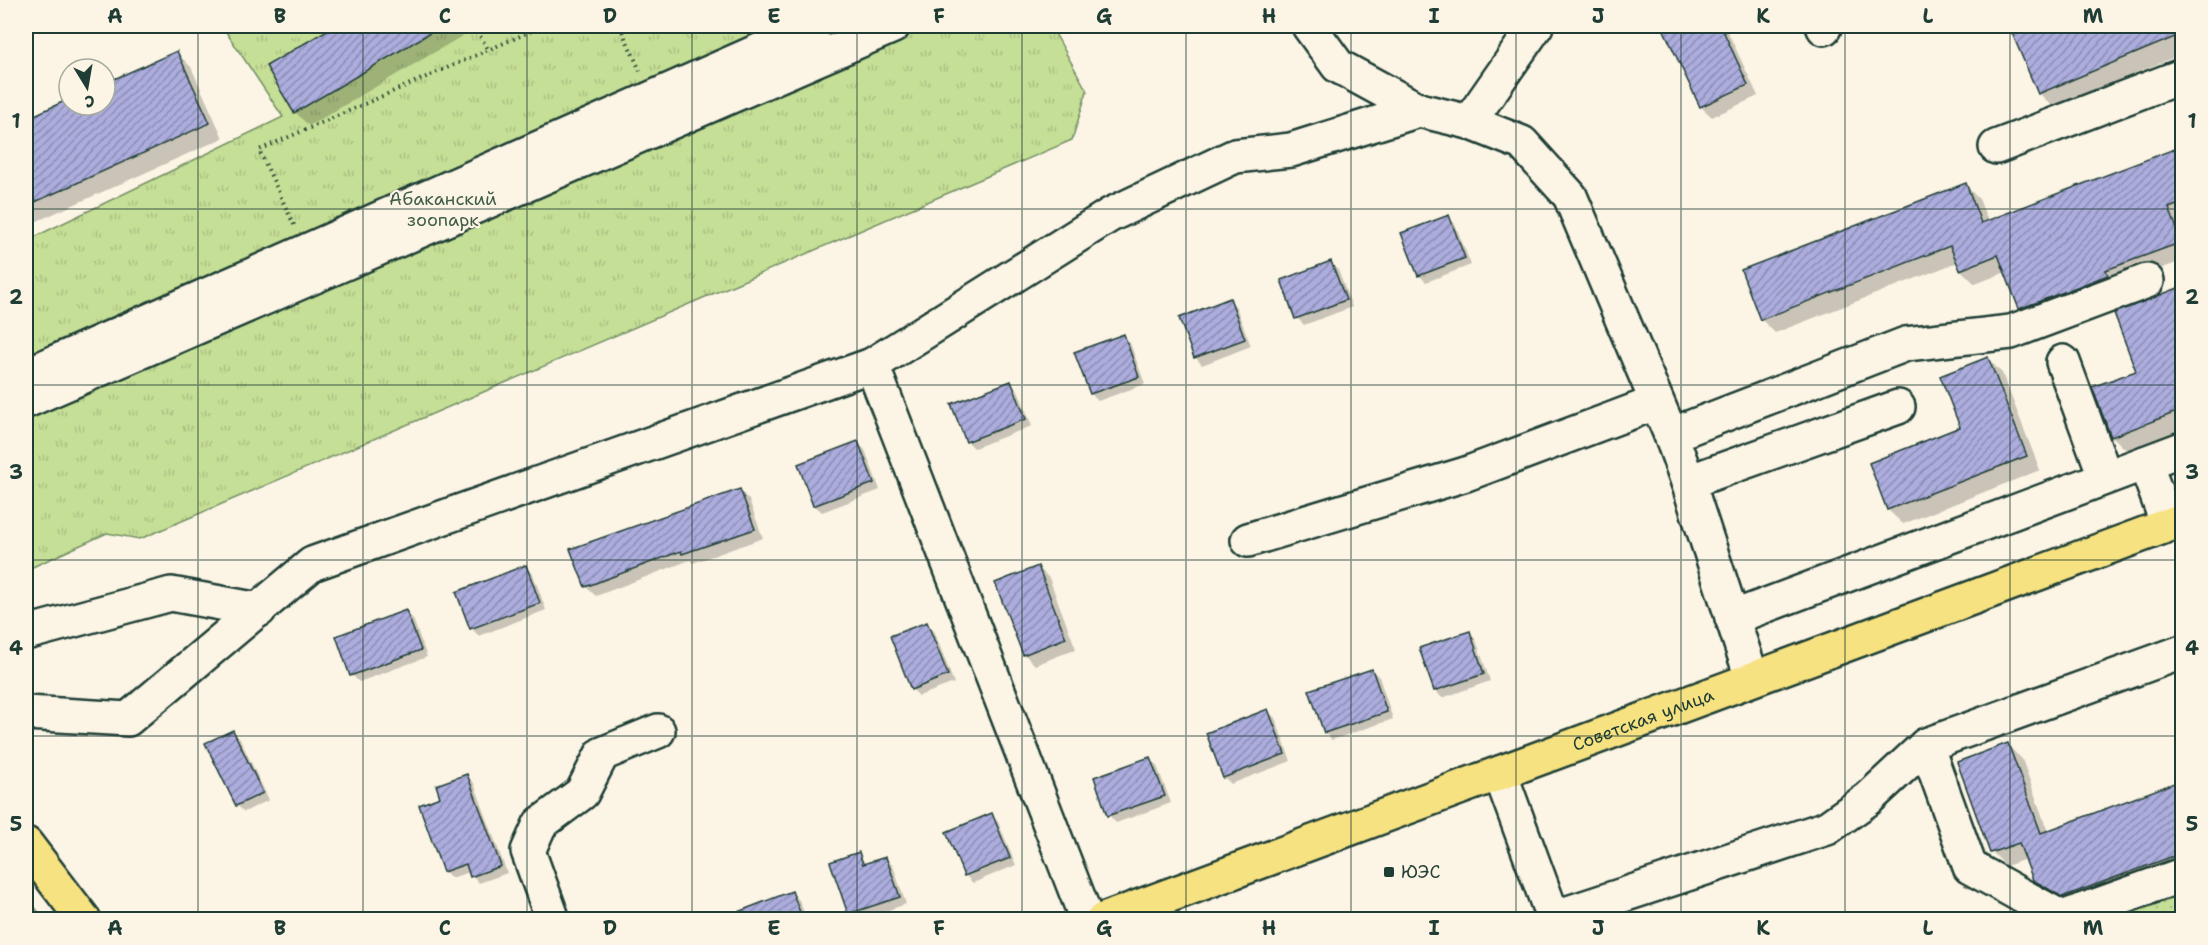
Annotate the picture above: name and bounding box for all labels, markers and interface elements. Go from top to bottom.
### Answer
text: A [107,3,123,29]
text: B [274,3,286,29]
text: C [439,3,451,29]
text: D [603,3,617,29]
text: E [767,3,781,29]
text: F [933,3,945,29]
text: G [1096,3,1112,29]
text: H [1262,3,1276,29]
text: I [1428,3,1440,29]
text: J [1592,3,1605,29]
text: K [1756,3,1770,29]
text: L [1923,3,1934,29]
text: M [2083,3,2104,29]
north arrow [57,57,117,117]
text: С [83,90,97,113]
text: 1 [11,108,21,134]
text: 1 [2187,108,2197,134]
park label: Абаканский зоопарк [389,187,497,232]
text: 2 [9,284,23,310]
text: 2 [2185,284,2199,310]
text: 3 [9,459,23,485]
text: 3 [2185,459,2199,485]
text: 4 [9,635,23,661]
text: 4 [2185,635,2199,661]
street label: Советская улица [1569,683,1717,757]
text: 5 [10,811,22,837]
text: 5 [2186,811,2198,837]
place label: ЮЭС [1401,860,1441,884]
marker: ЮЭС [1382,865,1396,879]
text: A [107,915,123,941]
text: B [274,915,286,941]
text: C [439,915,451,941]
text: D [603,915,617,941]
text: E [767,915,781,941]
text: F [933,915,945,941]
text: G [1096,915,1112,941]
text: H [1262,915,1276,941]
text: I [1428,915,1440,941]
text: J [1592,915,1605,941]
text: K [1756,915,1770,941]
text: L [1923,915,1934,941]
text: M [2083,915,2104,941]

